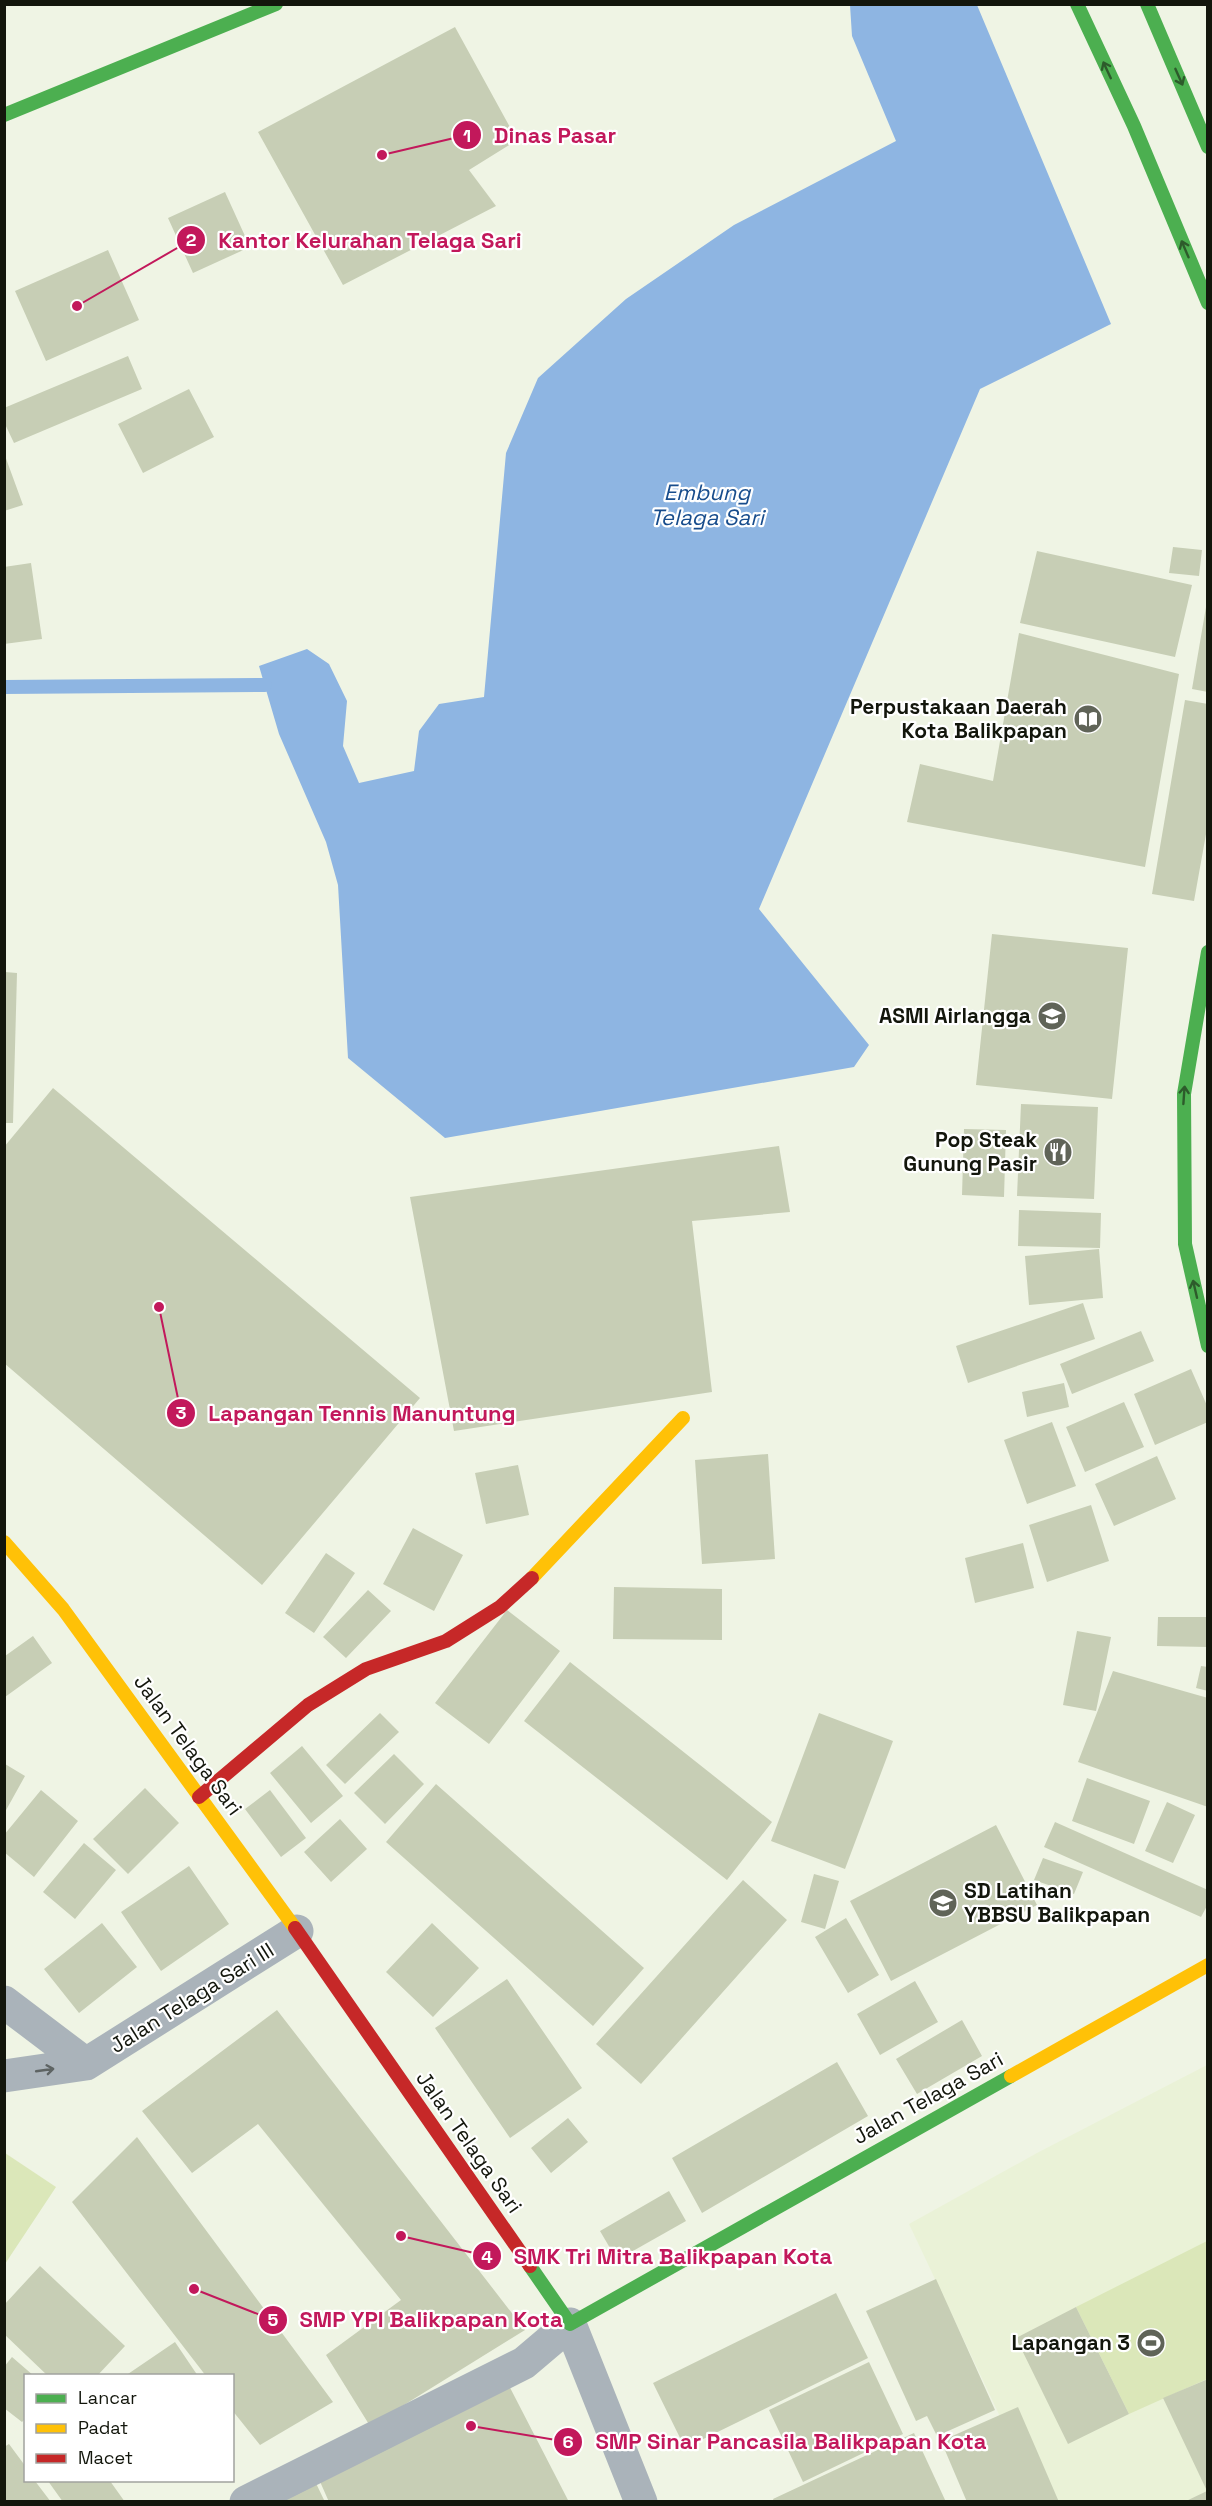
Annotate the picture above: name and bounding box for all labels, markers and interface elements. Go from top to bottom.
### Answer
one-way arrow [1101,61,1113,79]
one-way arrow [1175,68,1186,86]
callout: Dinas Pasar [452,115,628,155]
text: Dinas Pasar [494,121,616,149]
text: 1 [463,124,471,147]
callout: Kantor Kelurahan Telaga Sari [176,220,534,260]
text: Kantor Kelurahan Telaga Sari [218,226,522,254]
text: 2 [186,228,197,251]
one-way arrow [1179,240,1190,258]
water label: Embung Telaga Sari [650,478,766,531]
place label: Perpustakaan Daerah Kota Balikpapan [850,693,1067,744]
library icon: Perpustakaan Daerah Kota Balikpapan [1072,703,1104,735]
school or university icon: ASMI Airlangga [1036,1000,1068,1032]
place label: ASMI Airlangga [879,1002,1031,1029]
one-way arrow [1179,1085,1190,1105]
place label: Pop Steak Gunung Pasir [903,1126,1037,1177]
restaurant icon: Pop Steak Gunung Pasir [1042,1136,1074,1168]
one-way arrow [1188,1279,1200,1298]
callout: Lapangan Tennis Manuntung [166,1393,528,1433]
text: Lapangan Tennis Manuntung [208,1399,516,1427]
text: 3 [176,1401,187,1424]
street label: Jalan Telaga Sari [128,1669,249,1820]
place label: SD Latihan YBBSU Balikpapan [964,1877,1150,1928]
school or university icon: SD Latihan YBBSU Balikpapan [927,1887,959,1919]
street label: Jalan Telaga Sari III [105,1936,279,2059]
street label: Jalan Telaga Sari [848,2045,1008,2150]
one-way arrow [35,2064,55,2075]
street label: Jalan Telaga Sari [410,2065,529,2218]
callout: SMK Tri Mitra Balikpapan Kota [472,2236,845,2276]
text: SMK Tri Mitra Balikpapan Kota [514,2242,833,2270]
text: 4 [481,2245,493,2268]
callout: SMP YPI Balikpapan Kota [258,2300,575,2340]
text: SMP YPI Balikpapan Kota [299,2305,563,2333]
text: 5 [268,2308,279,2331]
sports icon: Lapangan 3 [1135,2327,1167,2359]
place label: Lapangan 3 [1011,2329,1130,2356]
legend [24,2374,234,2482]
text: Lancar [78,2386,137,2409]
text: Padat [78,2416,128,2439]
callout: SMP Sinar Pancasila Balikpapan Kota [553,2422,998,2462]
text: SMP Sinar Pancasila Balikpapan Kota [595,2427,987,2455]
text: 6 [562,2430,574,2453]
text: Macet [78,2446,133,2469]

